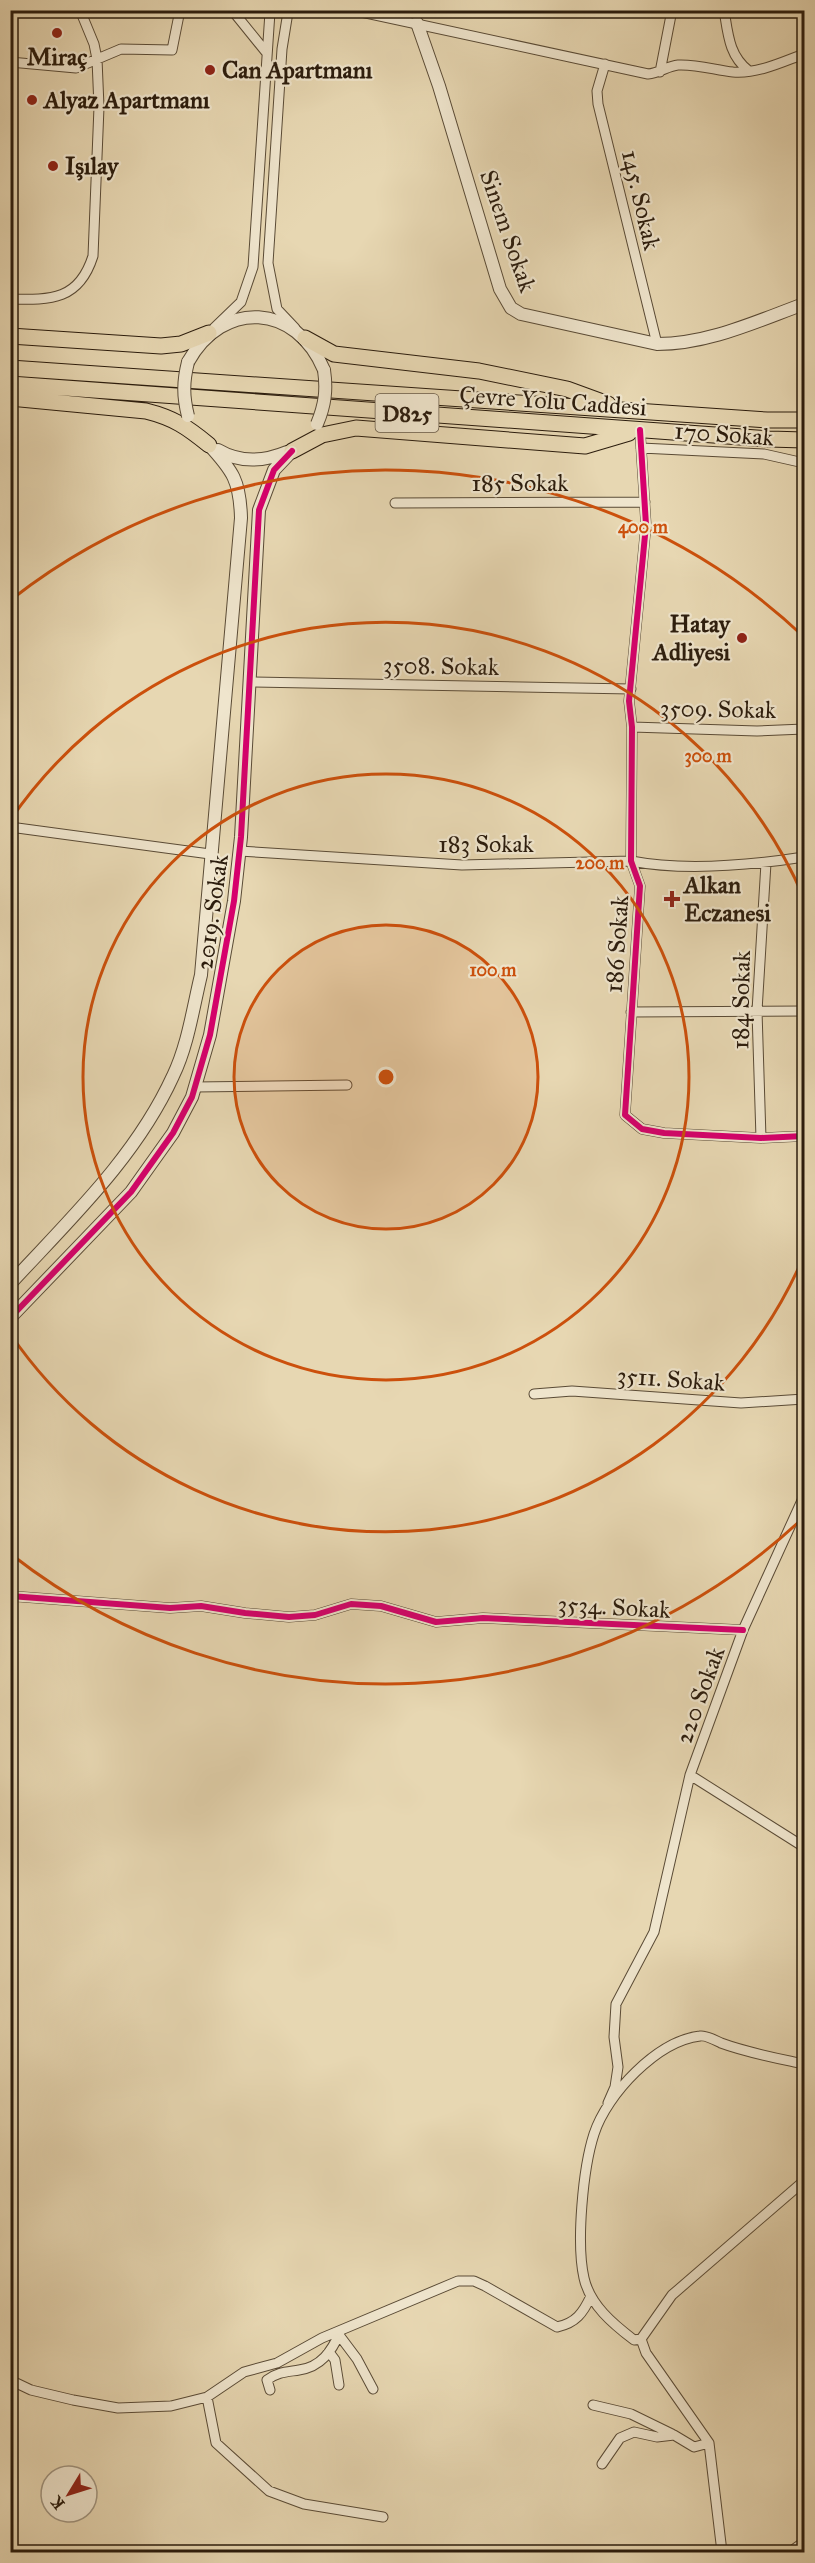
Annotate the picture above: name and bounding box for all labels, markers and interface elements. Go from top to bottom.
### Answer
marker: Miraç [50,26,64,40]
place label: Miraç [27,42,87,72]
place label: Can Apartmanı [222,55,373,85]
marker: Can Apartmanı [203,63,217,77]
place label: Alyaz Apartmanı [42,85,210,115]
marker: Alyaz Apartmanı [25,93,39,107]
street label: 145. Sokak [615,147,667,254]
place label: Işılay [65,151,120,181]
marker: Işılay [46,159,60,173]
street label: Sinem Sokak [473,166,543,297]
street label: Çevre Yolu Caddesi [458,379,648,423]
road number: D825 [376,394,438,432]
street label: 170 Sokak [673,416,776,453]
street label: 185 Sokak [472,468,569,498]
text: 400 m [618,516,669,539]
place label: Hatay Adliyesi [651,609,732,667]
marker: Hatay Adliyesi [735,631,749,645]
street label: 3508. Sokak [383,650,500,682]
street label: 3509. Sokak [660,693,777,725]
text: 300 m [684,745,732,768]
street label: 183 Sokak [438,829,535,859]
street label: 2019. Sokak [189,851,235,972]
text: 200 m [576,852,625,874]
place label: Alkan Eczanesi [682,870,771,928]
marker: Alkan Eczanesi [665,892,679,906]
street label: 186 Sokak [599,893,635,994]
street label: 184 Sokak [725,949,757,1050]
text: 100 m [470,959,517,981]
centre of rings [376,1067,396,1087]
street label: 3511. Sokak [616,1360,727,1398]
street label: 3534. Sokak [557,1589,672,1625]
street label: 220 Sokak [669,1642,732,1748]
north arrow [39,2464,99,2524]
text: K [46,2492,69,2513]

